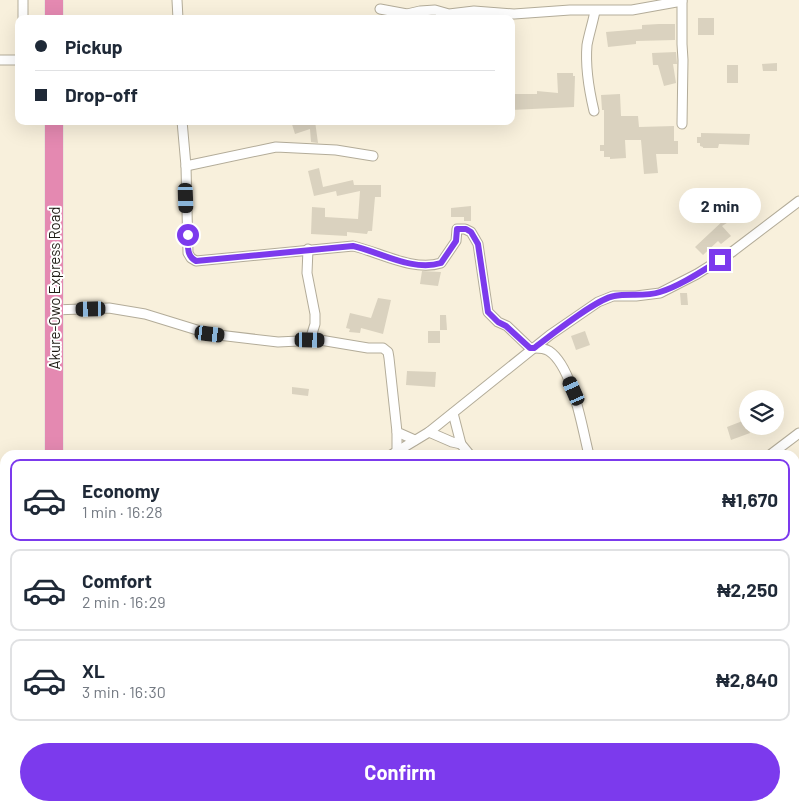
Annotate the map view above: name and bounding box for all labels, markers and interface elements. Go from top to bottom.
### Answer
text: Pickup [65,35,123,58]
text: Drop-off [65,83,138,106]
car [177,183,194,213]
callout: 2 min [679,188,761,222]
text: 2 min [701,196,739,215]
street label: Akure-Owo Express Road [45,206,63,370]
route start [177,224,199,246]
route end [709,249,731,271]
car [75,301,106,317]
car [194,325,225,343]
car [294,332,325,348]
car [561,374,586,408]
map controls [739,390,784,435]
button: layers [739,390,784,435]
icon: car [22,478,67,523]
text: Economy [82,479,160,502]
text: ₦1,670 [722,488,778,511]
text: 1 min · 16:28 [82,502,163,521]
icon: car [22,568,67,613]
text: Comfort [82,569,152,592]
text: ₦2,250 [717,578,778,601]
text: 2 min · 16:29 [82,592,166,611]
icon: car [22,658,67,703]
text: XL [82,659,105,682]
text: ₦2,840 [716,668,778,691]
text: 3 min · 16:30 [82,682,166,701]
button: Confirm [20,743,780,801]

